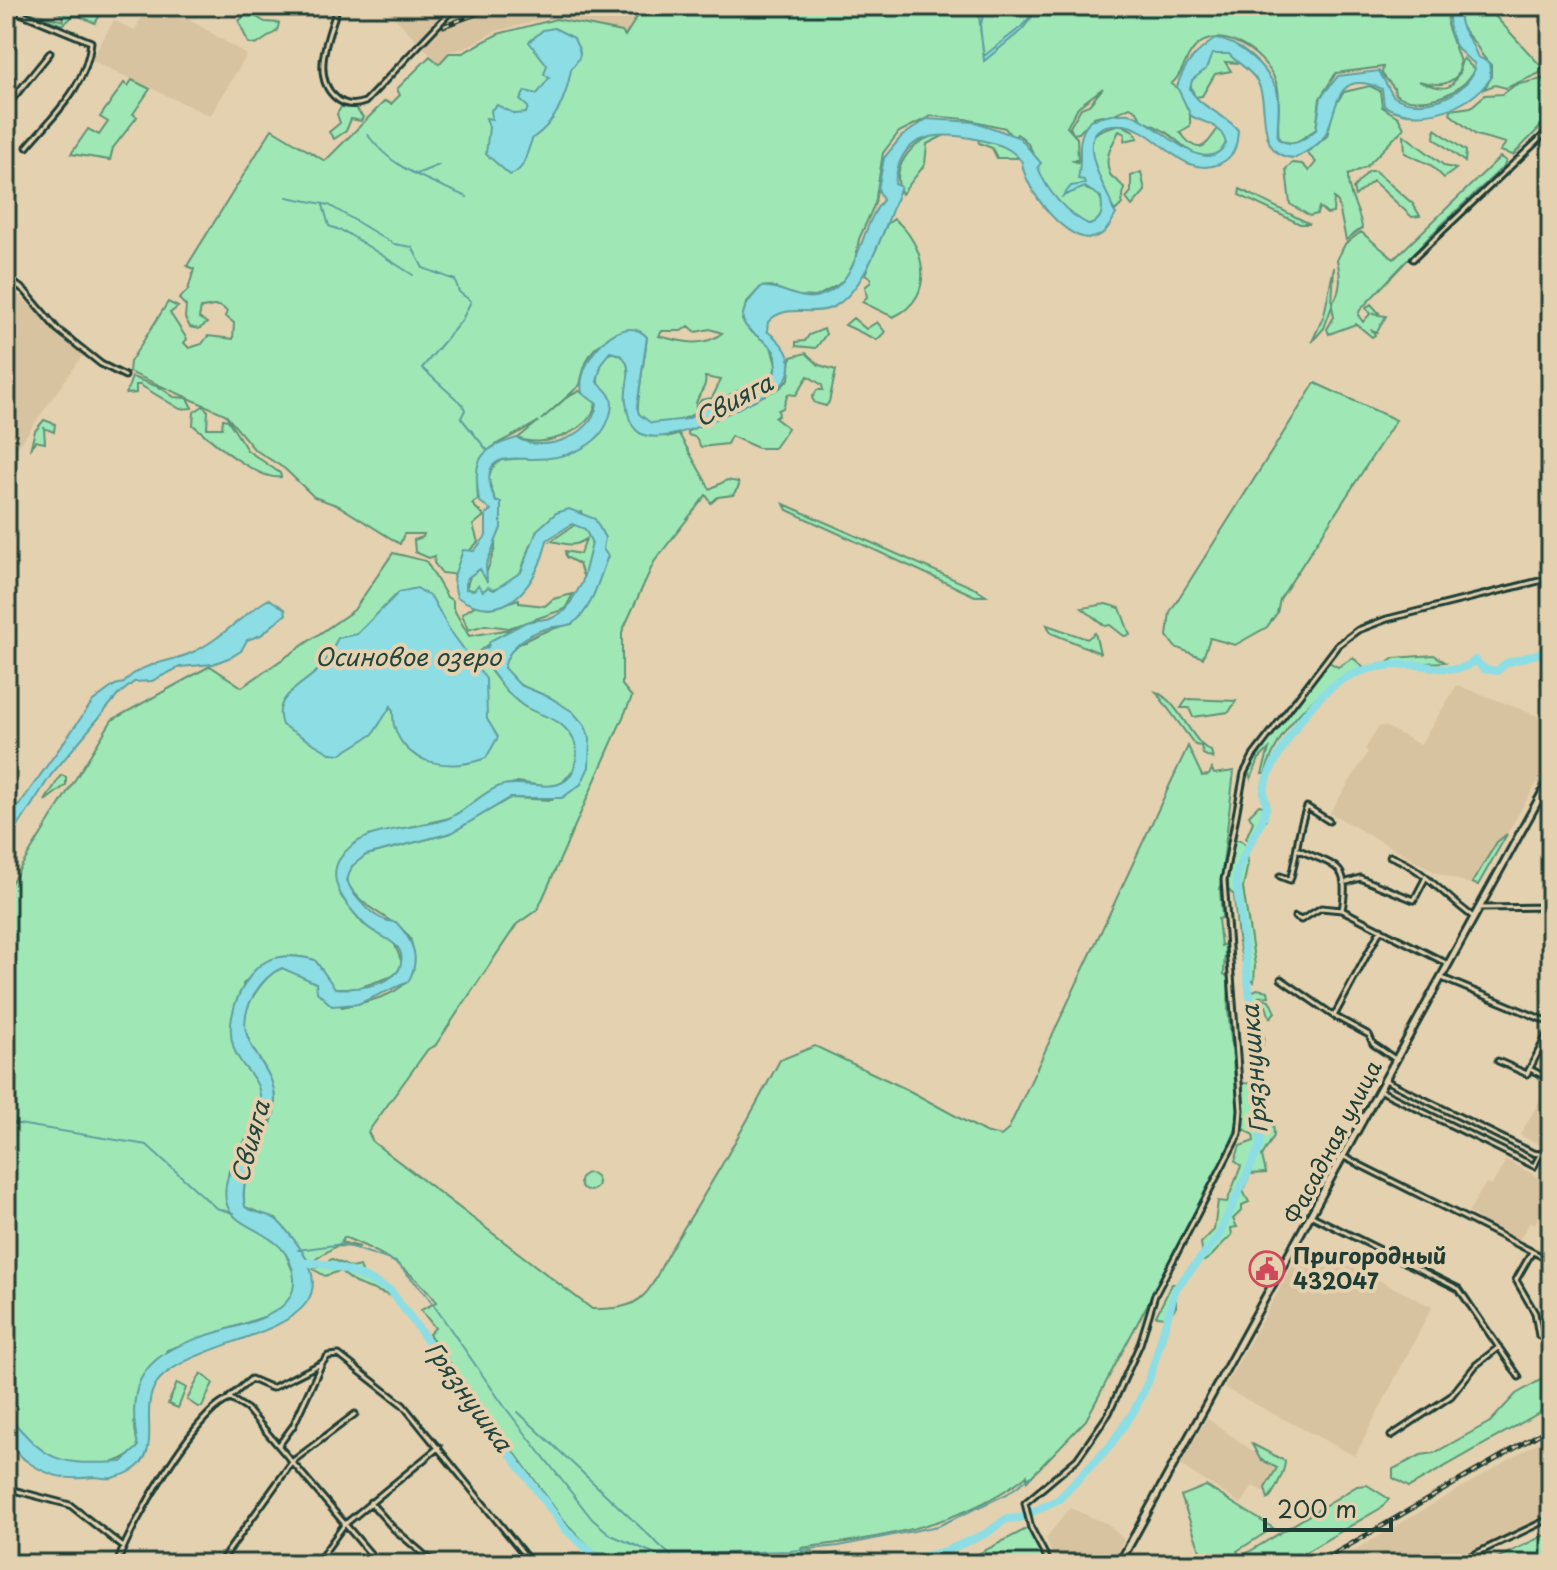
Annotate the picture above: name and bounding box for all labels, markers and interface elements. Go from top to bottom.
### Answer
water label: Свияга [688,363,779,435]
water label: Осиновое озеро [315,638,503,674]
water label: Грязнушка [1230,1003,1275,1135]
street label: Фасадная улица [1275,1053,1389,1229]
water label: Свияга [220,1095,278,1187]
place label: Пригородный 432047 [1293,1238,1447,1296]
public building icon: Пригородный 432047 [1248,1250,1286,1288]
water label: Грязнушка [417,1333,523,1459]
scale bar [1265,1482,1391,1532]
text: 200 m [1277,1490,1357,1526]

